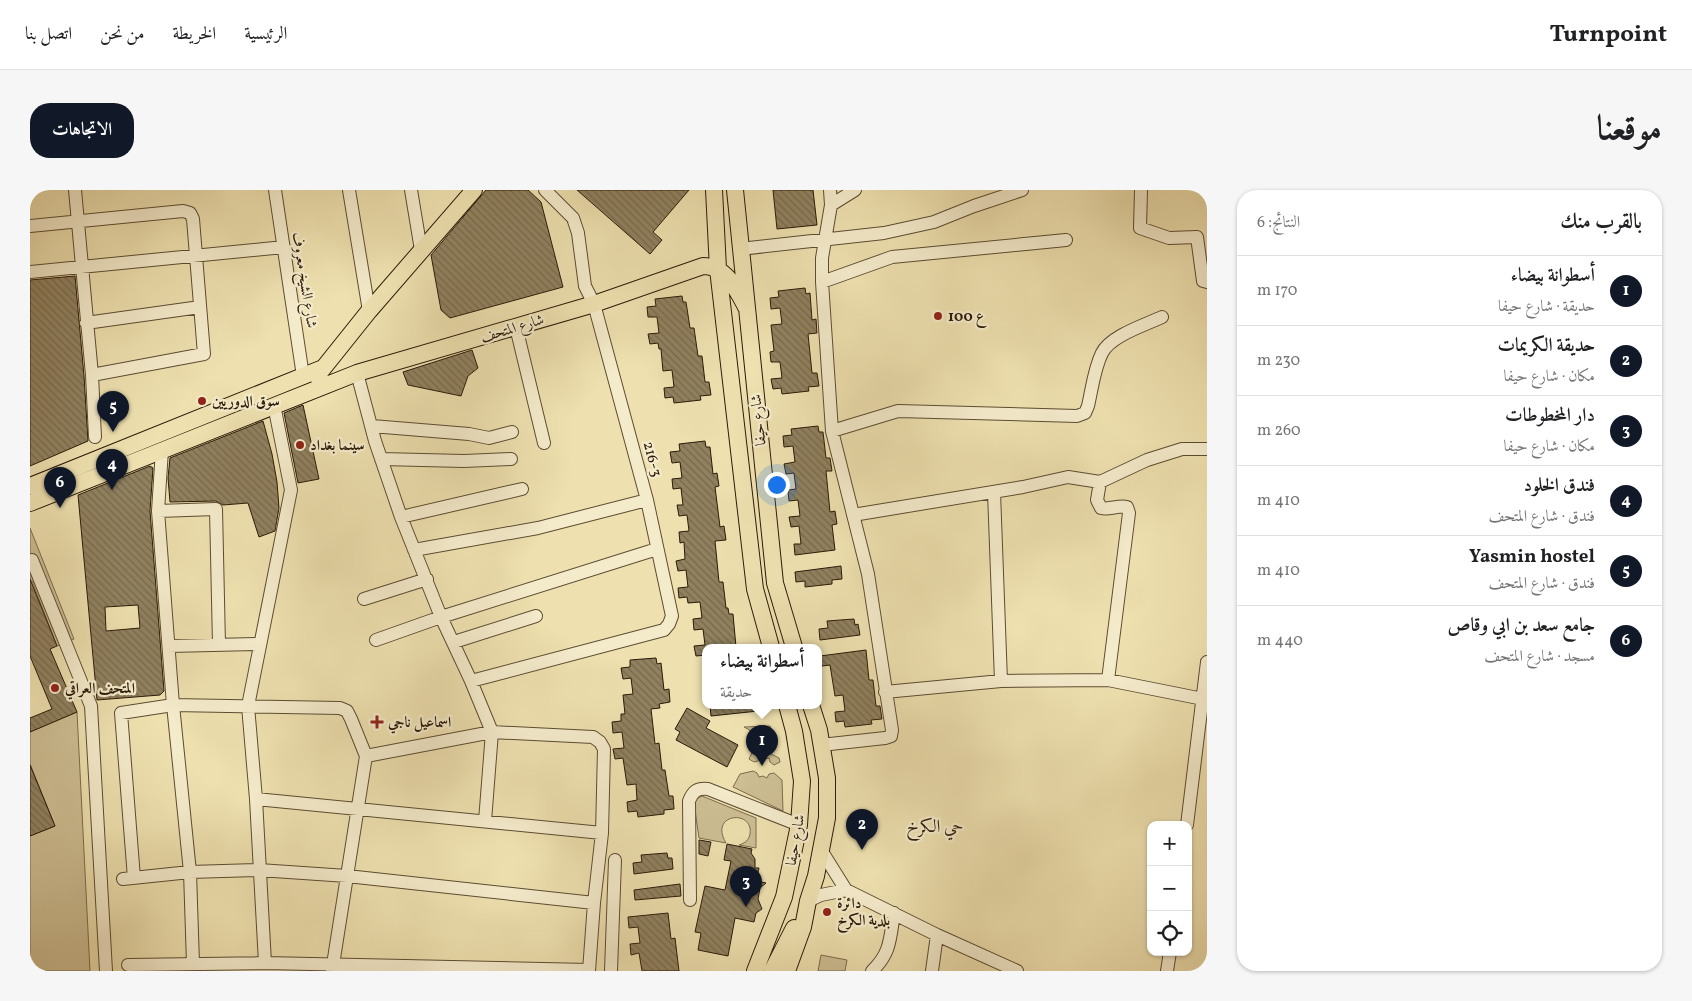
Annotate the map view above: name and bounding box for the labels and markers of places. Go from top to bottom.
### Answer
place label: 100 ع [948,307,988,328]
marker: 100 ع [932,310,944,322]
pin: 5 [97,391,129,432]
place label: سوق الدوريين [212,392,280,413]
marker: سوق الدوريين [196,395,208,407]
place label: سينما بغداد [310,436,365,457]
marker: سينما بغداد [294,439,306,451]
pin: 4 [96,449,128,490]
pin: 6 [44,467,76,508]
place label: المتحف العراقي [64,679,135,700]
marker: المتحف العراقي [49,682,61,694]
place label: اسماعيل ناجي [387,713,451,734]
marker: اسماعيل ناجي [370,715,384,729]
pin: 1 [746,725,778,766]
pin: 2 [846,809,878,850]
pin: 3 [730,866,762,907]
place label: دائرة بلدية الكرخ [837,894,890,934]
marker: دائرة بلدية الكرخ [821,906,833,918]

